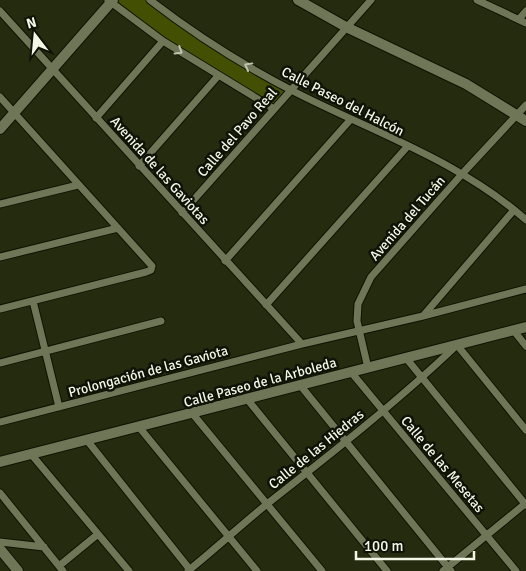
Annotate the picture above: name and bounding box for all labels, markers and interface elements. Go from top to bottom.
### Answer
north arrow [10,10,60,60]
text: N [25,13,39,32]
one-way arrow [174,45,183,54]
one-way arrow [245,62,254,72]
street label: Calle Paseo del Halcón [279,63,407,140]
street label: Calle del Pavo Real [194,84,281,180]
street label: Avenida de las Gaviotas [107,113,213,228]
street label: Avenida del Tucán [366,172,449,264]
street label: Prolongación de las Gaviota [66,342,230,401]
street label: Calle Paseo de la Arboleda [182,354,338,411]
street label: Calle de las Hiedras [265,406,367,493]
street label: Calle de las Mesetas [397,413,488,516]
scale bar [356,528,474,560]
text: 100 m [364,537,404,555]

